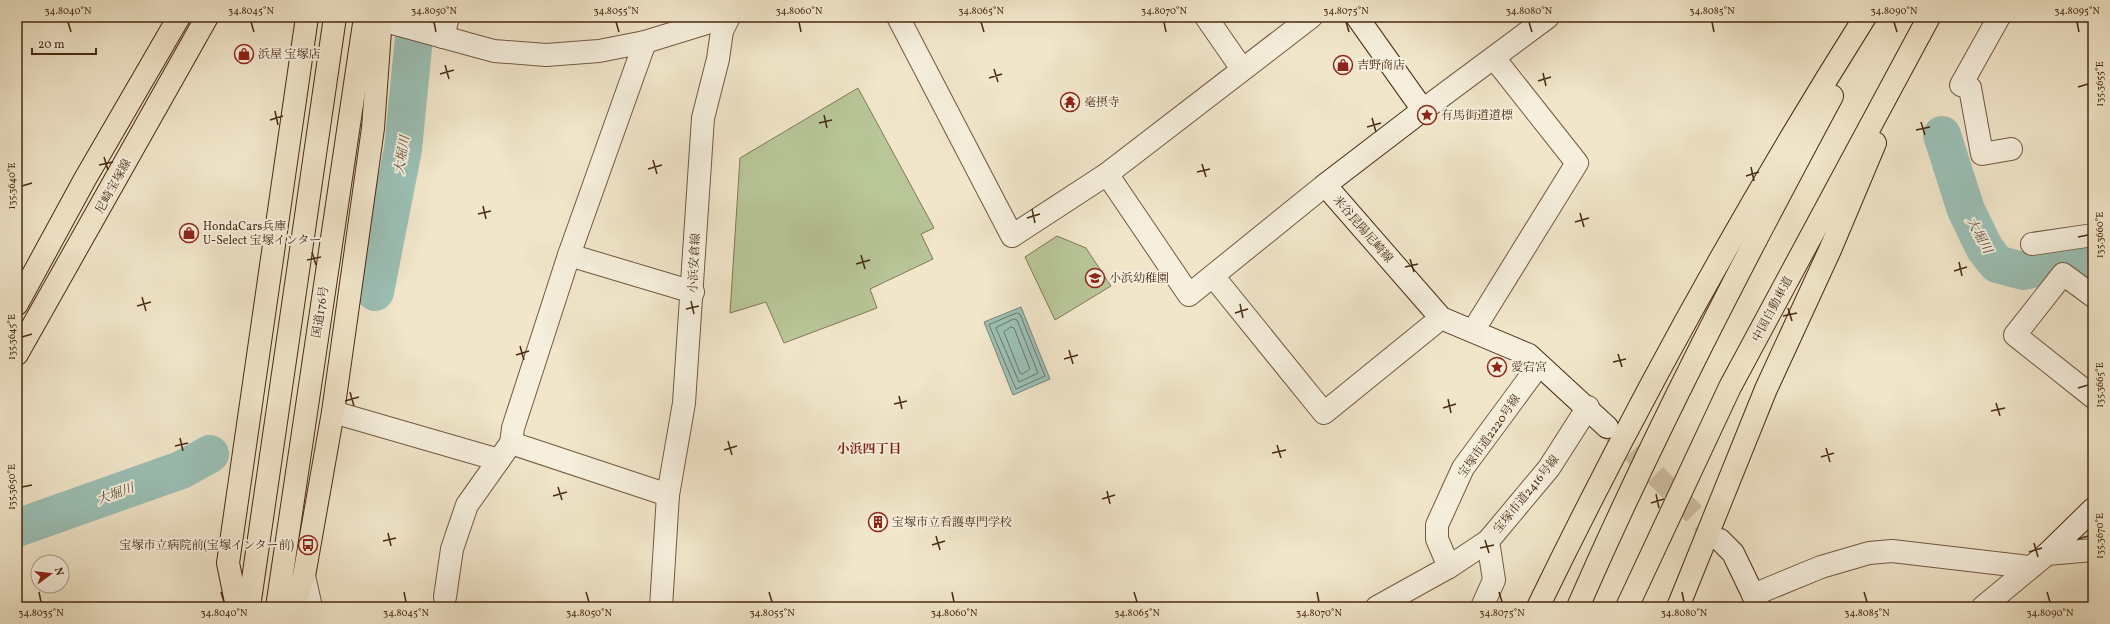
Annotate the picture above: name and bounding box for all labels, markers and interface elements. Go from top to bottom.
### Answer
text: 34.8040°N [44,4,92,18]
text: 34.8045°N [228,4,275,18]
text: 34.8050°N [411,4,458,18]
text: 34.8055°N [593,4,639,18]
text: 34.8060°N [776,4,823,18]
text: 34.8065°N [958,4,1004,18]
text: 34.8070°N [1141,4,1188,18]
text: 34.8075°N [1323,4,1369,18]
text: 34.8080°N [1506,4,1553,18]
text: 34.8085°N [1689,4,1735,18]
text: 34.8090°N [1870,4,1918,18]
text: 34.8095°N [2054,4,2100,18]
scale bar [32,30,96,56]
text: 20 m [38,37,65,53]
shop icon: 浜屋 宝塚店 [233,43,255,65]
place label: 浜屋 宝塚店 [258,47,320,63]
shop icon: 吉野商店 [1332,54,1354,76]
place label: 吉野商店 [1357,58,1405,74]
text: 135.3655°E [2093,61,2107,107]
temple icon: 毫摂寺 [1059,91,1081,113]
place label: 毫摂寺 [1084,95,1120,111]
place icon: 有馬街道道標 [1416,104,1438,126]
place label: 有馬街道道標 [1441,108,1513,124]
water label: 大堀川 [391,133,415,176]
street label: 尼崎宝塚線 [92,156,135,217]
text: 135.3640°E [5,163,19,210]
street label: 米谷昆陽尼崎線 [1329,193,1396,267]
text: 135.3660°E [2093,212,2107,258]
water label: 大堀川 [1961,215,1997,259]
place label: HondaCars兵庫 U-Select 宝塚インター [203,219,321,249]
shop icon: HondaCars兵庫 U-Select 宝塚インター [178,222,200,244]
street label: 小浜安倉線 [685,233,705,293]
school or university icon: 小浜幼稚園 [1084,267,1106,289]
place label: 小浜幼稚園 [1109,271,1169,287]
street label: 中国自動車道 [1749,274,1797,345]
street label: 国道176号 [309,285,333,339]
text: 135.3645°E [5,314,19,360]
place icon: 愛宕宮 [1486,356,1508,378]
place label: 愛宕宮 [1511,360,1547,376]
text: 135.3665°E [2093,362,2107,408]
street label: 宝塚市道2220号線 [1455,392,1525,481]
district label: 小浜四丁目 [836,441,902,459]
street label: 宝塚市道2416号線 [1490,452,1563,537]
text: 135.3650°E [5,464,19,510]
water label: 大堀川 [94,479,139,510]
building icon: 宝塚市立看護専門学校 [867,511,889,533]
text: 135.3670°E [2093,513,2107,559]
place label: 宝塚市立看護専門学校 [892,515,1012,531]
bus stop icon: 宝塚市立病院前(宝塚インター前) [297,534,319,556]
place label: 宝塚市立病院前(宝塚インター前) [119,538,294,554]
north arrow [30,554,70,594]
text: N [50,566,66,578]
text: 34.8035°N [18,606,64,620]
text: 34.8040°N [200,606,248,620]
text: 34.8045°N [383,606,430,620]
text: 34.8050°N [566,606,613,620]
text: 34.8055°N [749,606,795,620]
text: 34.8060°N [931,606,978,620]
text: 34.8065°N [1114,606,1160,620]
text: 34.8070°N [1296,606,1343,620]
text: 34.8075°N [1479,606,1525,620]
text: 34.8080°N [1661,606,1708,620]
text: 34.8085°N [1844,606,1890,620]
text: 34.8090°N [2026,606,2074,620]

